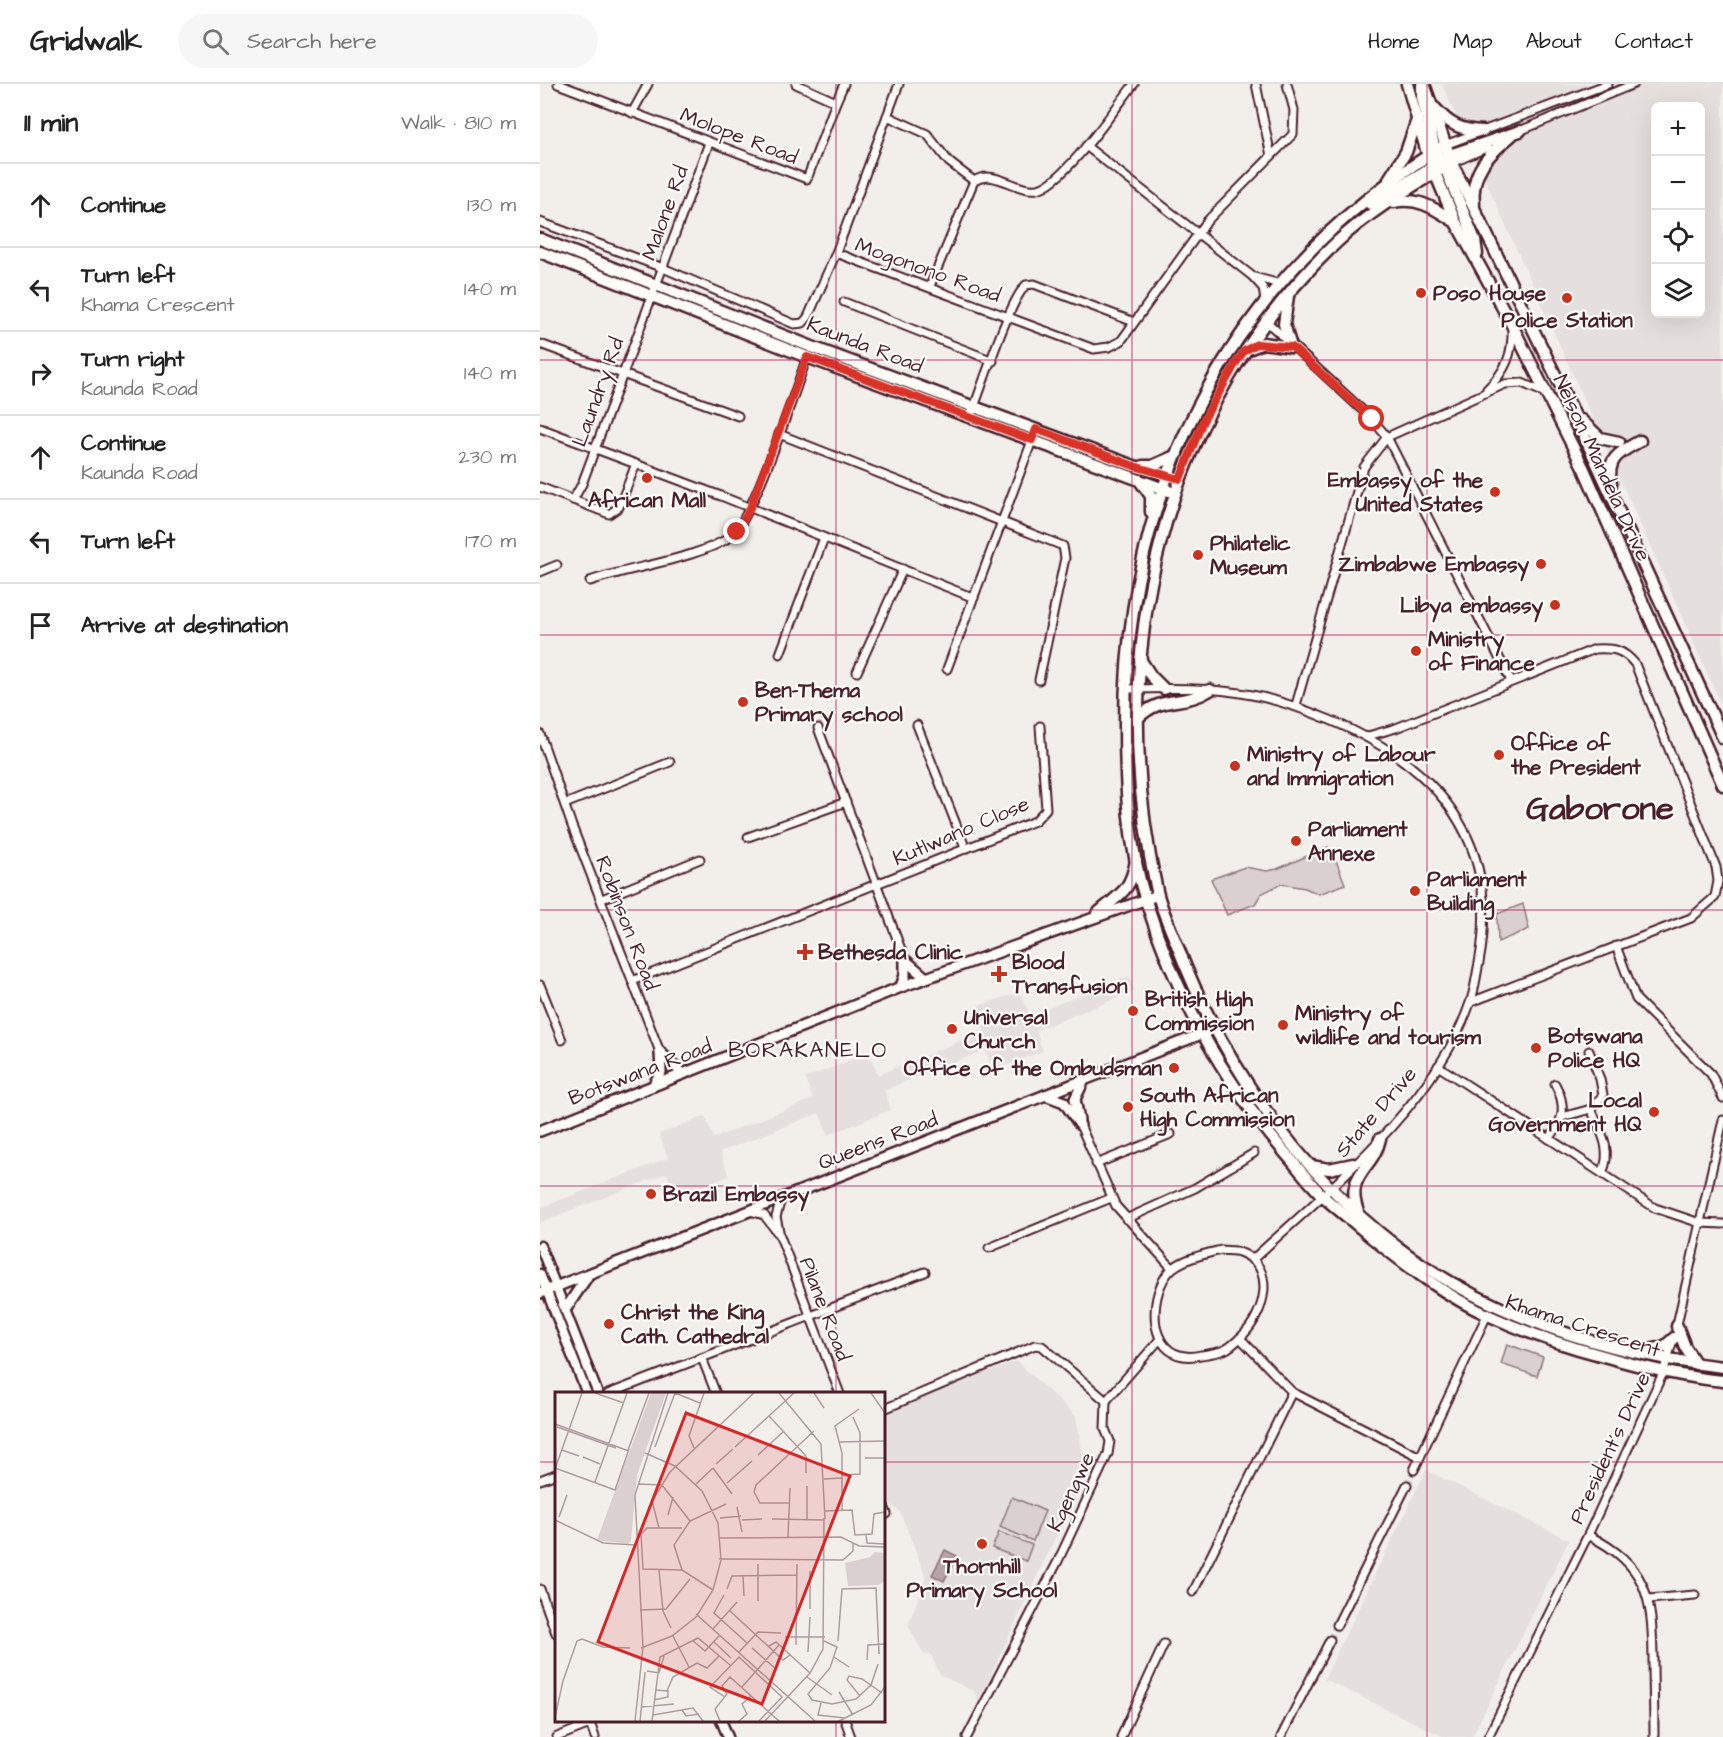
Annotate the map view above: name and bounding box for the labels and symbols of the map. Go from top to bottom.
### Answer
street label: Molope Road [676,100,802,173]
street label: Malone Rd [634,161,696,265]
street label: Mogonono Road [850,230,1005,312]
place label: Poso House [1433,279,1547,308]
marker: Poso House [1414,286,1428,300]
marker: Police Station [1560,291,1574,305]
place label: Police Station [1501,306,1633,335]
street label: Kaunda Road [803,309,928,381]
street label: Laundry Rd [565,333,633,451]
street label: Nelson Mandela Drive [1546,370,1658,566]
route start [1358,405,1384,431]
place label: Embassy of the United States [1328,466,1484,519]
marker: African Mall [640,471,654,485]
marker: Embassy of the United States [1488,485,1502,499]
place label: African Mall [588,486,707,515]
route end [723,518,749,544]
place label: Philatelic Museum [1210,529,1291,582]
marker: Philatelic Museum [1191,548,1205,562]
place label: Zimbabwe Embassy [1338,550,1529,582]
marker: Zimbabwe Embassy [1534,557,1548,571]
place label: Libya embassy [1400,591,1543,623]
marker: Libya embassy [1548,598,1562,612]
place label: Ministry of Finance [1428,625,1535,678]
marker: Ministry of Finance [1409,644,1423,658]
place label: Ben-Thema Primary school [755,676,904,732]
marker: Ben-Thema Primary school [736,695,750,709]
place label: Office of the President [1510,729,1641,782]
place label: Ministry of Labour and Immigration [1246,740,1436,795]
marker: Office of the President [1492,748,1506,762]
marker: Ministry of Labour and Immigration [1228,759,1242,773]
district label: Gaborone [1526,786,1674,832]
street label: Kutlwano Close [888,789,1034,873]
place label: Parliament Annexe [1308,815,1408,868]
marker: Parliament Annexe [1289,834,1303,848]
street label: Robinson Road [588,852,666,995]
place label: Parliament Building [1427,865,1527,920]
marker: Parliament Building [1408,884,1422,898]
place label: Bethesda Clinic [818,938,964,967]
marker: Bethesda Clinic [796,943,814,961]
place label: Blood Transfusion [1011,948,1128,1001]
marker: Blood Transfusion [990,965,1008,983]
place label: British High Commission [1145,985,1255,1038]
place label: Ministry of wildlife and tourism [1295,999,1482,1052]
place label: Universal Church [964,1003,1049,1056]
marker: British High Commission [1126,1004,1140,1018]
marker: Ministry of wildlife and tourism [1276,1018,1290,1032]
marker: Universal Church [945,1022,959,1036]
place label: Botswana Police HQ [1548,1022,1643,1075]
street label: Botswana Road [564,1031,716,1113]
district label: BORAKANELO [728,1035,888,1066]
marker: Botswana Police HQ [1529,1041,1543,1055]
place label: Office of the Ombudsman [904,1054,1162,1083]
street label: State Drive [1328,1060,1424,1164]
marker: Office of the Ombudsman [1167,1061,1181,1075]
place label: South African High Commission [1139,1081,1295,1136]
place label: Local Government HQ [1489,1086,1643,1139]
marker: South African High Commission [1121,1100,1135,1114]
street label: Queens Road [814,1105,942,1177]
marker: Local Government HQ [1647,1105,1661,1119]
place label: Brazil Embassy [663,1180,810,1212]
marker: Brazil Embassy [644,1187,658,1201]
street label: Pilane Road [792,1253,858,1365]
street label: Khama Crescent [1502,1287,1665,1365]
place label: Christ the King Cath. Cathedral [621,1298,770,1351]
marker: Christ the King Cath. Cathedral [602,1317,616,1331]
street label: President's Drive [1562,1367,1658,1529]
inset map [555,1392,885,1722]
street label: Kgengwe [1040,1448,1104,1537]
marker: Thornhill Primary School [975,1537,989,1551]
place label: Thornhill Primary School [907,1552,1058,1608]

